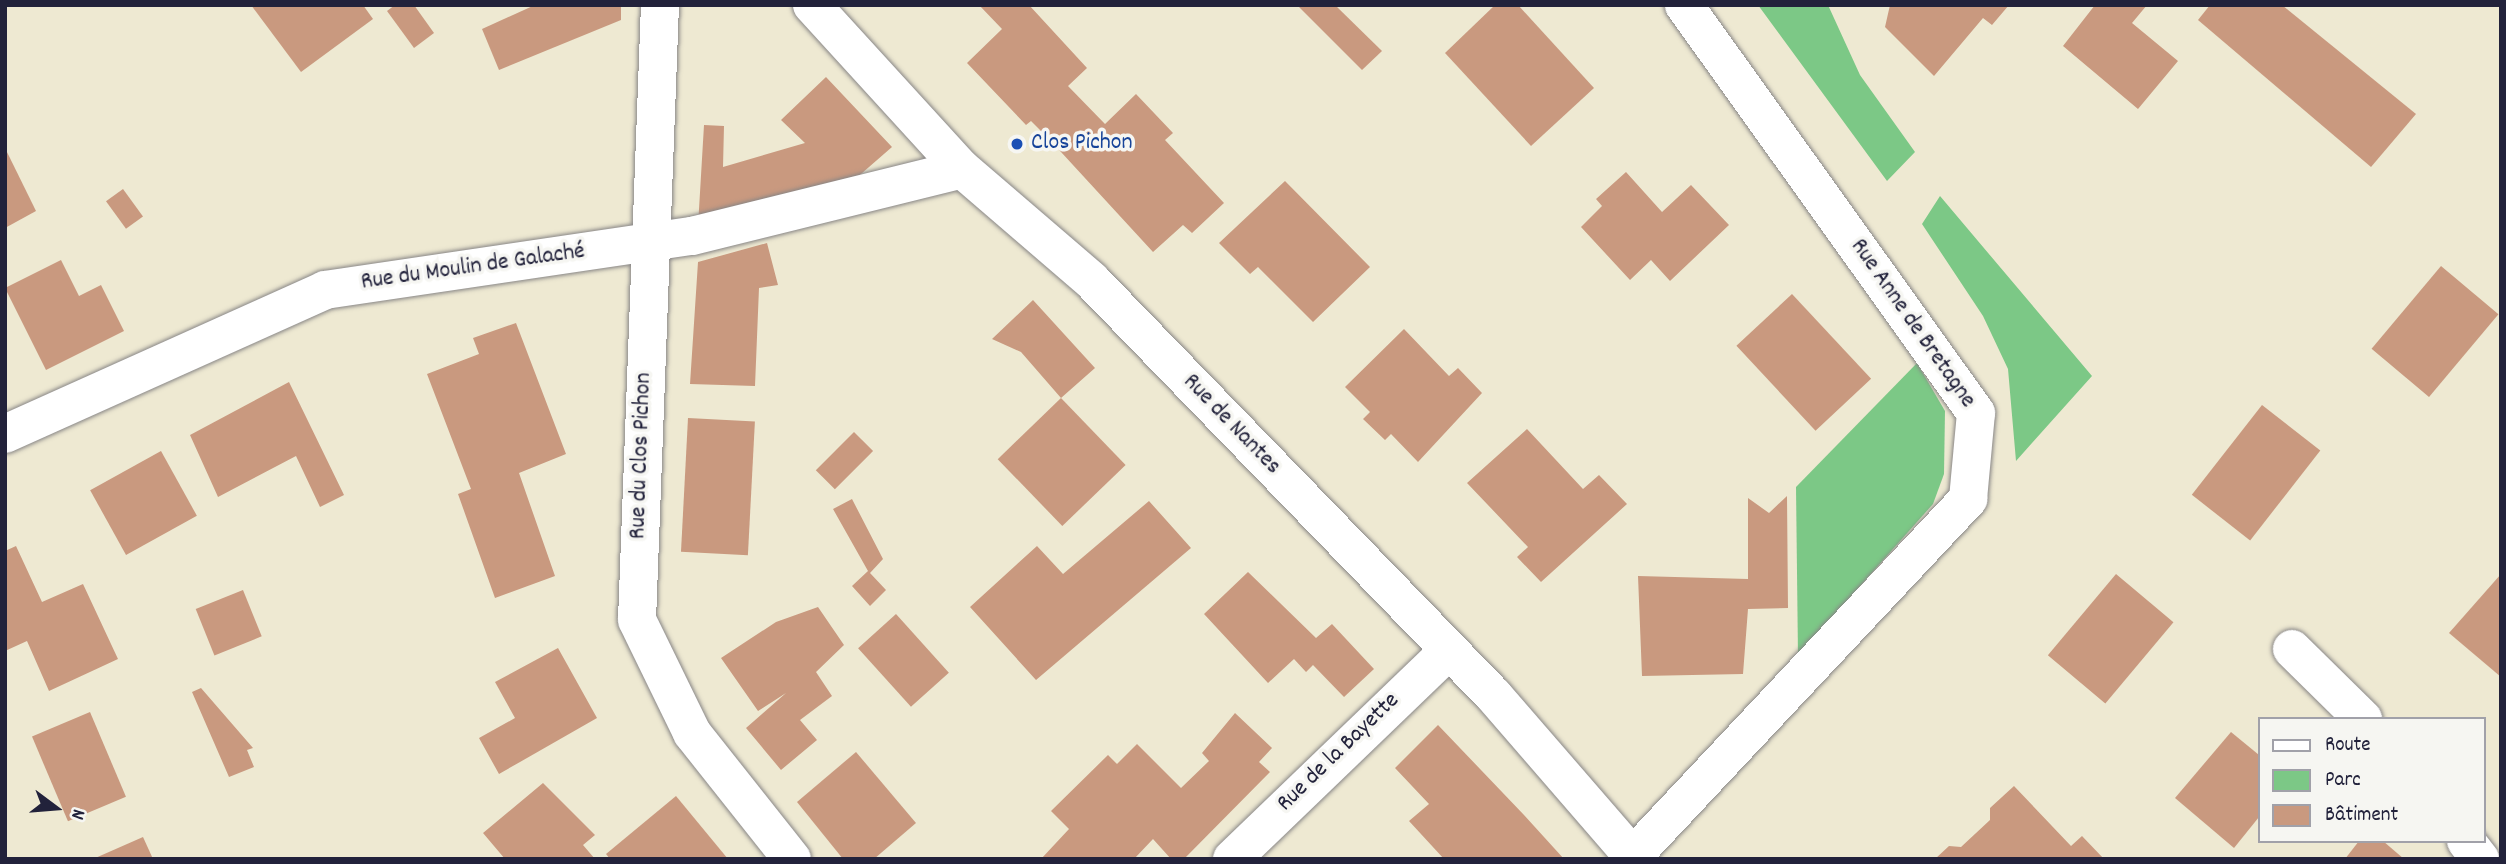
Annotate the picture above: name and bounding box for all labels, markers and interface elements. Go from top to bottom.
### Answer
place label: Clos Pichon [1031,130,1133,158]
marker: Clos Pichon [1009,136,1025,152]
street label: Rue Anne de Bretagne [1843,234,1981,414]
street label: Rue du Moulin de Galaché [359,238,587,298]
street label: Rue de Nantes [1176,369,1286,481]
street label: Rue du Clos Pichon [625,372,659,540]
street label: Rue de la Bayette [1272,687,1406,819]
legend [2258,717,2485,843]
text: Route [2325,731,2371,761]
text: Parc [2325,766,2361,796]
north arrow [21,773,91,843]
text: Bâtiment [2325,801,2398,831]
text: N [62,806,91,822]

